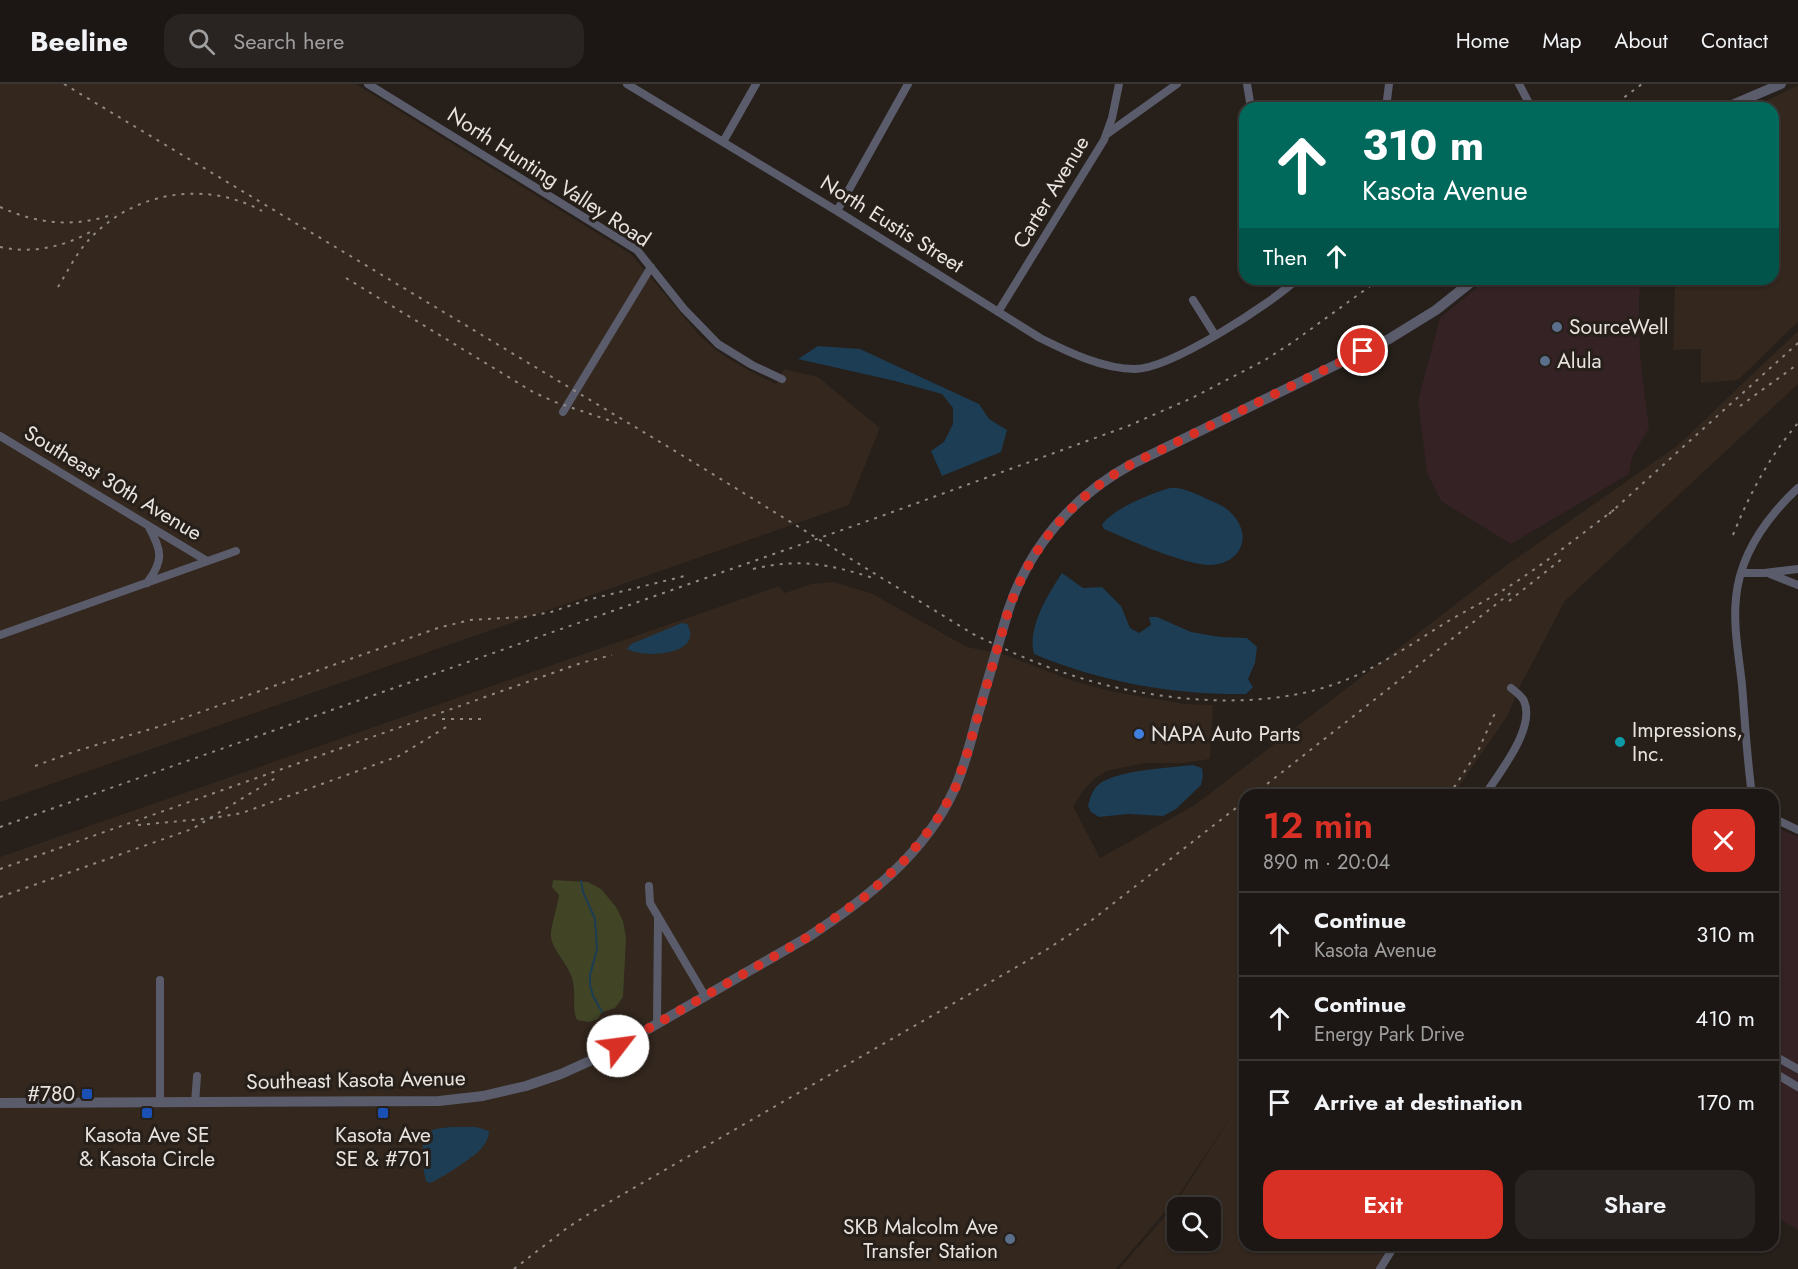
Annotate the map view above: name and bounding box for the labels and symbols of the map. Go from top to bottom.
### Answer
street label: North Hunting Valley Road [441,100,657,254]
street label: Carter Avenue [1006,130,1097,254]
street label: North Eustis Street [815,168,969,280]
place label: SourceWell [1569,312,1669,342]
marker: SourceWell [1550,320,1564,334]
pin [1337,325,1388,376]
place label: Alula [1557,346,1602,376]
marker: Alula [1538,354,1552,368]
street label: Southeast 30th Avenue [18,418,208,548]
place label: Impressions, Inc. [1632,715,1743,769]
place label: NAPA Auto Parts [1151,719,1300,749]
marker: NAPA Auto Parts [1132,727,1146,741]
marker: Impressions, Inc. [1613,735,1627,749]
position arrow [586,1014,650,1078]
street label: Southeast Kasota Avenue [246,1063,466,1097]
place label: #780 [27,1079,75,1109]
marker: #780 [80,1087,94,1101]
marker: Kasota Ave SE & Kasota Circle [140,1106,154,1120]
marker: Kasota Ave SE & #701 [376,1106,390,1120]
place label: Kasota Ave SE & Kasota Circle [79,1120,215,1174]
place label: Kasota Ave SE & #701 [335,1120,431,1174]
place label: SKB Malcolm Ave Transfer Station [843,1212,998,1266]
marker: SKB Malcolm Ave Transfer Station [1003,1232,1017,1246]

